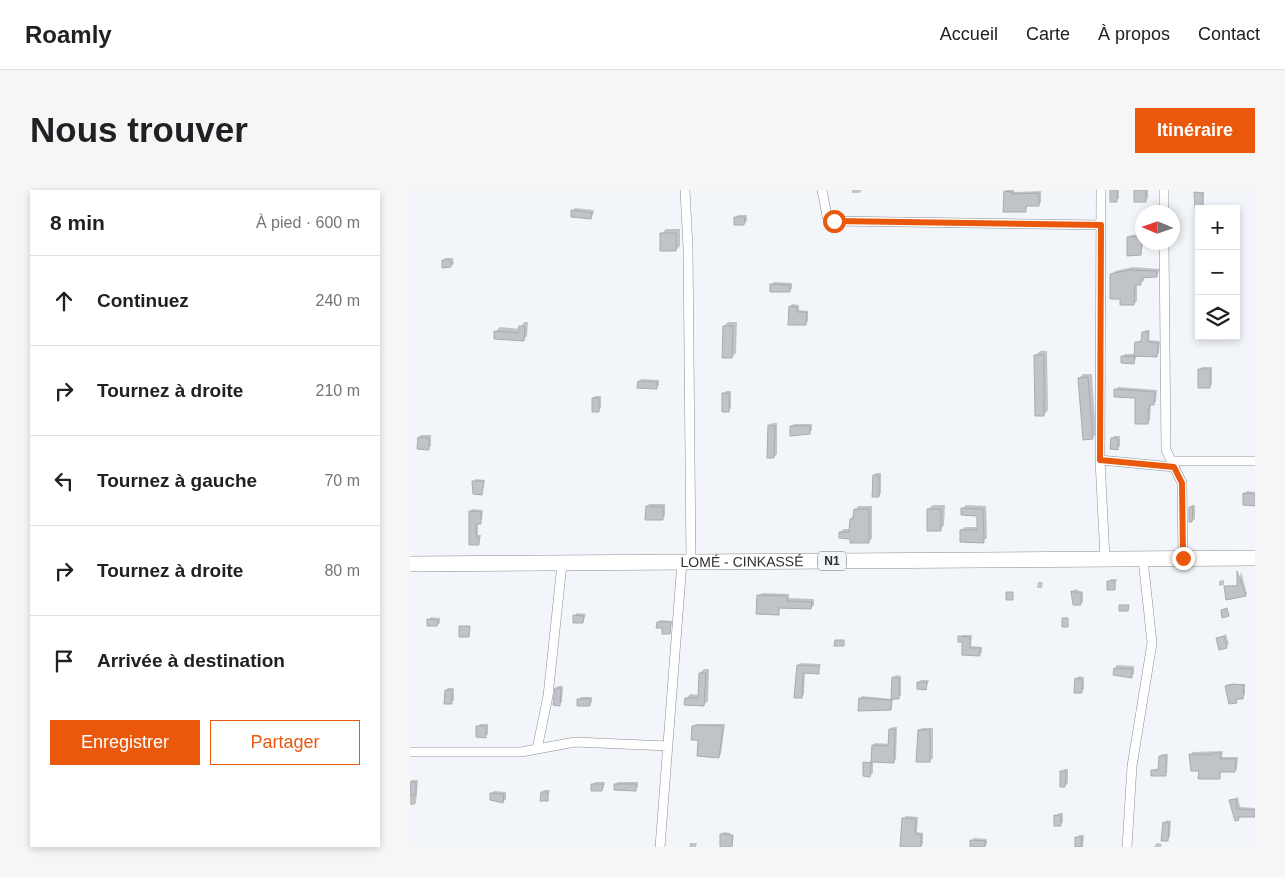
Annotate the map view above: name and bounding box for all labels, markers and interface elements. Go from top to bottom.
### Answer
text: Roamly [25,21,112,48]
text: Accueil [940,24,998,44]
text: Carte [1026,24,1070,44]
text: À propos [1098,24,1170,44]
text: Contact [1198,24,1260,44]
button: Itinéraire [1135,108,1255,153]
text: Nous trouver [30,110,248,149]
north arrow [1135,205,1180,250]
map controls [1195,205,1240,340]
button: + [1195,205,1240,250]
route start [823,210,846,233]
text: 8 min [50,211,105,234]
text: À pied · 600 m [256,214,360,231]
button: − [1195,250,1240,295]
icon: ahead [50,287,78,315]
text: Continuez [97,290,189,311]
text: 240 m [316,292,360,309]
button: layers [1195,295,1240,340]
icon: right [50,377,78,405]
text: Tournez à droite [97,380,243,401]
text: 210 m [316,382,360,399]
icon: left [50,467,78,495]
text: Tournez à gauche [97,470,257,491]
text: 70 m [324,472,360,489]
route end [1172,547,1195,570]
road number: N1 [818,552,846,571]
street label: LOMÉ - CINKASSÉ [680,553,804,570]
icon: right [50,557,78,585]
text: Tournez à droite [97,560,243,581]
text: 80 m [324,562,360,579]
icon: arrive [50,647,78,675]
text: Arrivée à destination [97,650,285,671]
button: Enregistrer [50,720,200,765]
button: Partager [210,720,360,765]

